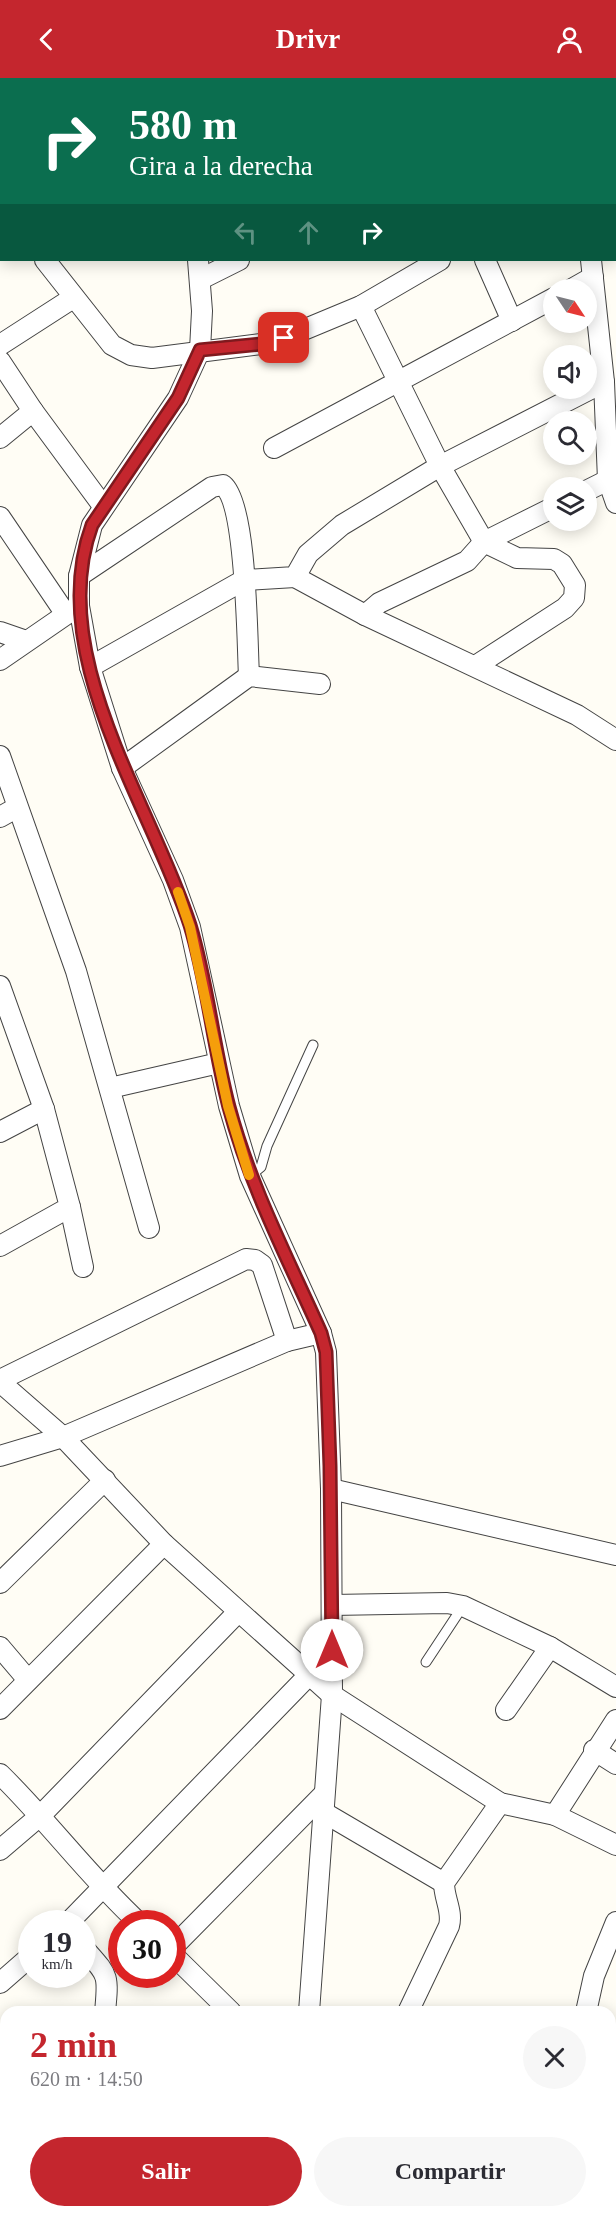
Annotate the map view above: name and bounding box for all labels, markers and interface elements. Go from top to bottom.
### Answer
icon: back [30,23,63,56]
icon: person [553,23,586,56]
text: Drivr [276,24,340,54]
icon: right [30,102,108,180]
text: 580 m [129,102,238,148]
text: Gira a la derecha [129,151,313,181]
icon: left [229,216,262,249]
icon: ahead [292,216,325,249]
icon: right [355,216,388,249]
north arrow [543,279,597,333]
map controls [543,279,597,531]
pin [258,312,309,363]
icon: arrive [267,321,300,354]
button: sound [543,345,597,399]
button: search [543,411,597,465]
button: layers [543,477,597,531]
position arrow [300,1618,364,1682]
speed limit sign: 30 [108,1910,186,1988]
text: 19 [42,1925,72,1958]
text: km/h [42,1956,72,1972]
text: 2 min [30,2025,117,2065]
button: close [523,2026,586,2089]
text: 620 m · 14:50 [30,2068,143,2090]
button: Salir [30,2137,302,2206]
button: Compartir [314,2137,586,2206]

